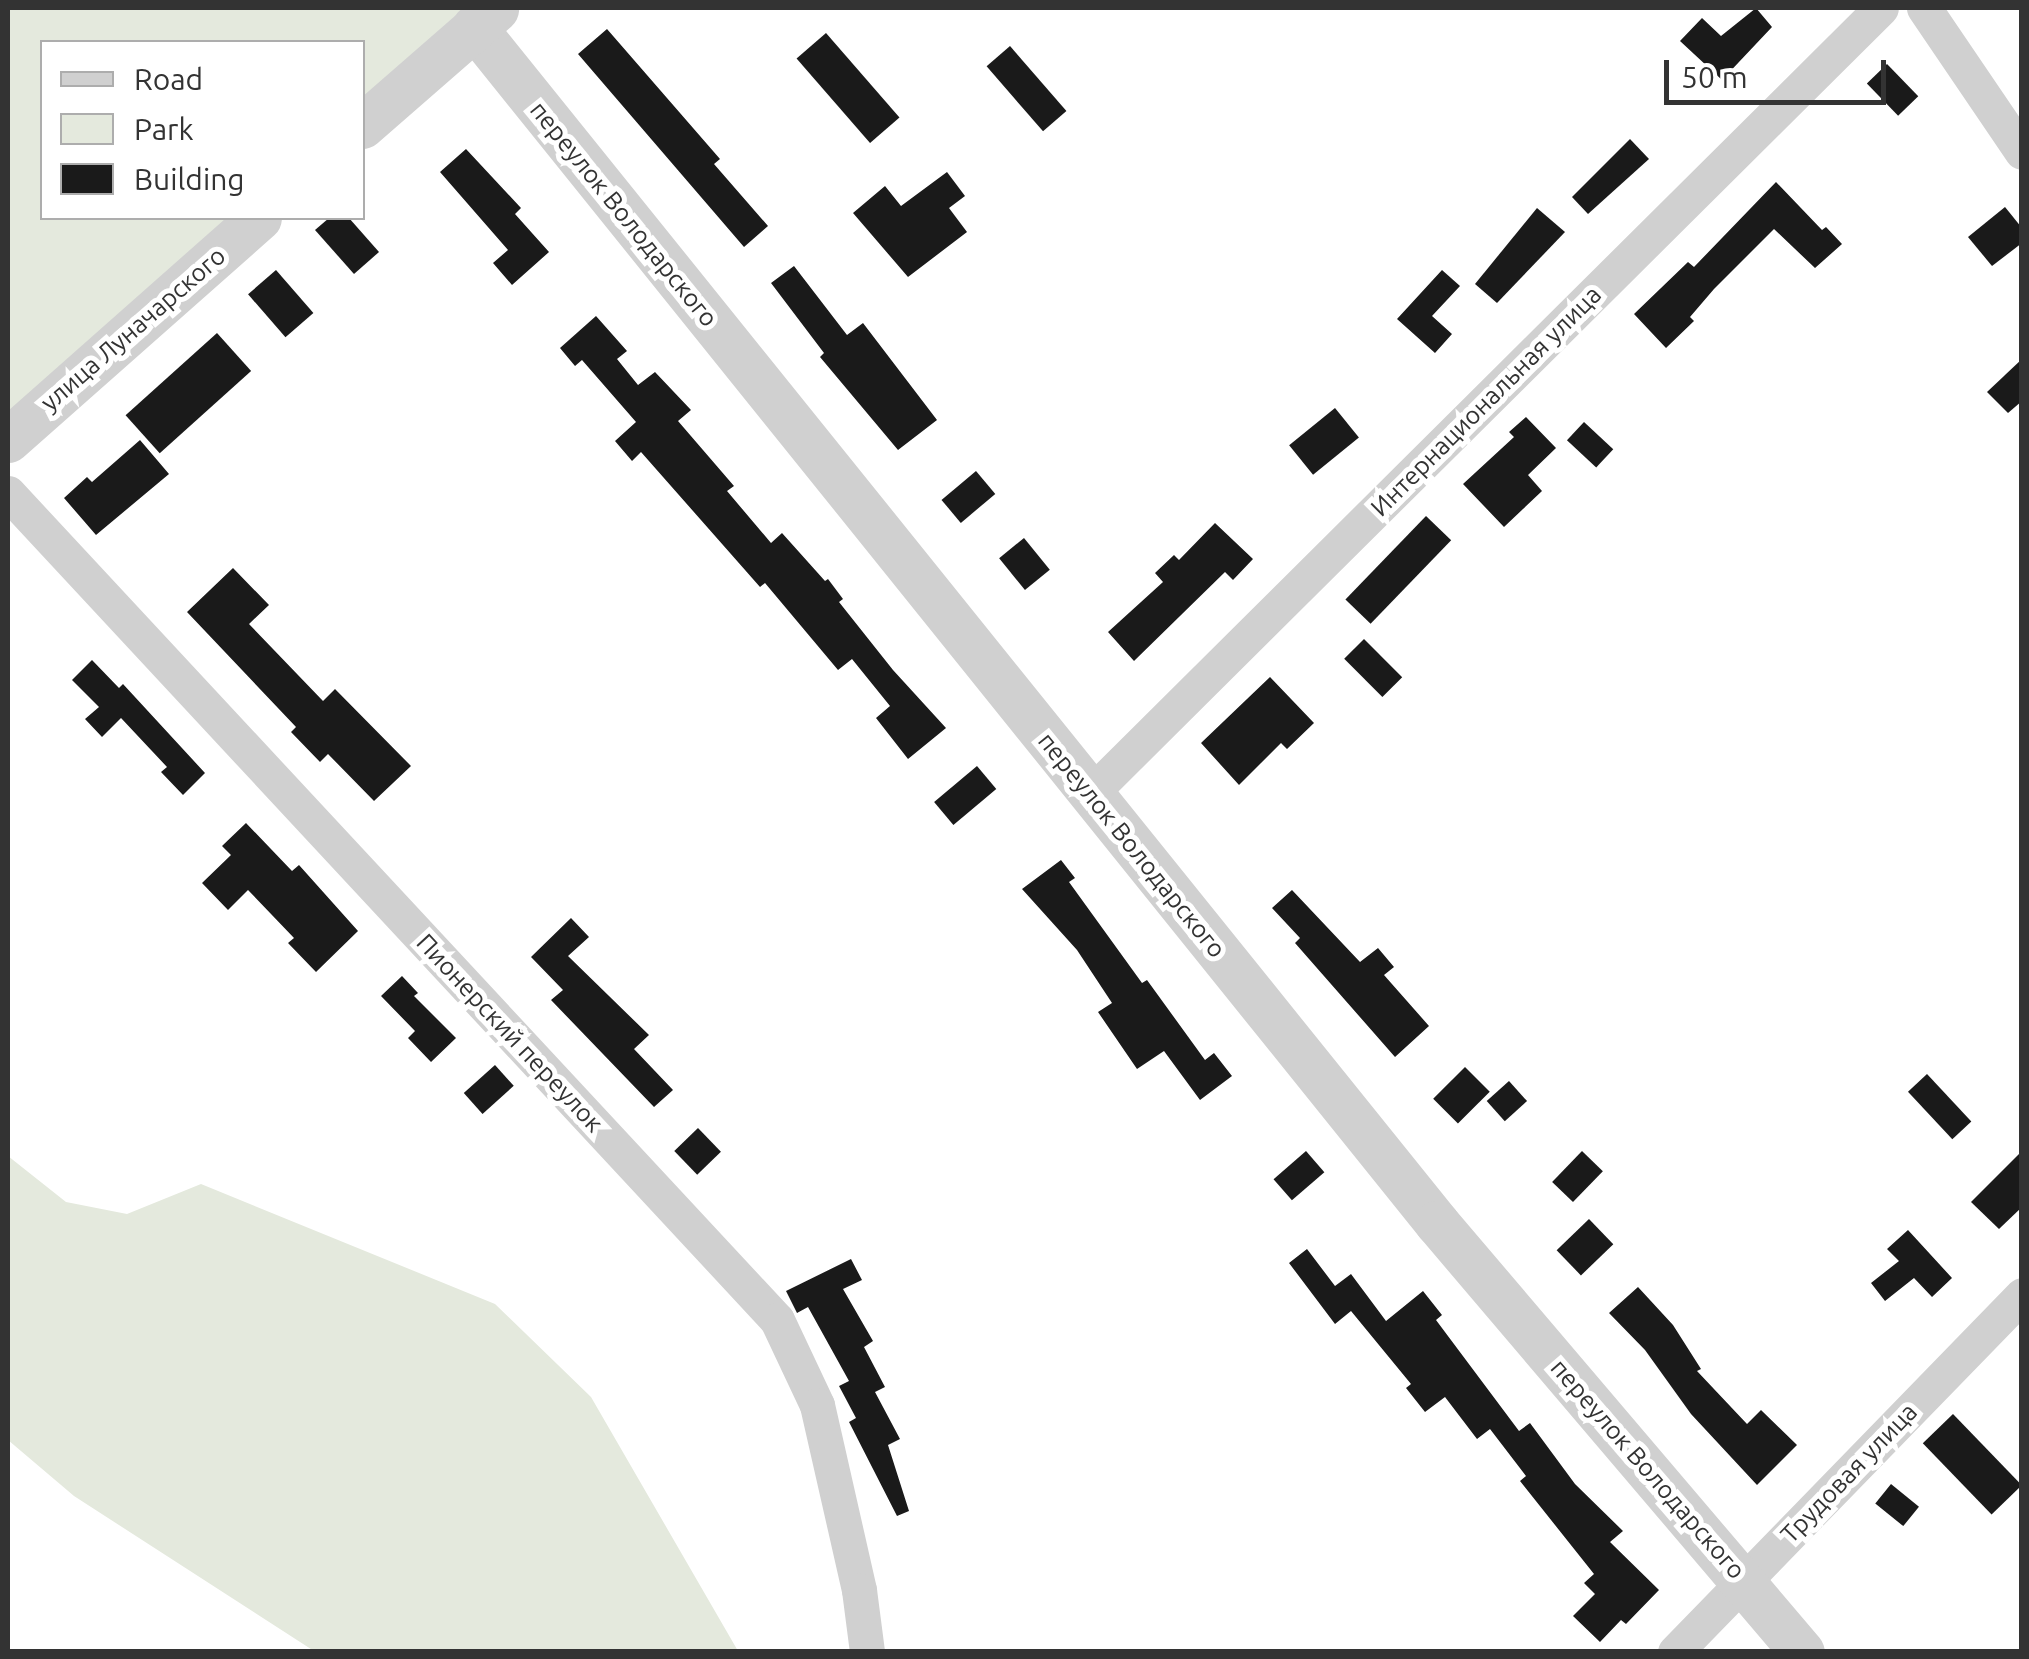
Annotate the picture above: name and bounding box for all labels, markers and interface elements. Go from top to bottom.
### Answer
legend [40,40,365,220]
scale bar [1669,40,1892,102]
text: 50 m [1681,60,1748,94]
text: Road [134,62,203,96]
street label: переулок Володарского [524,95,724,333]
text: Park [134,112,194,146]
text: Building [134,162,245,196]
street label: улица Луначарского [35,241,231,417]
street label: Интернациональная улица [1365,280,1607,522]
street label: переулок Володарского [1032,726,1232,964]
street label: Пионерский переулок [410,928,610,1138]
street label: переулок Володарского [1544,1353,1752,1585]
street label: Трудовая улица [1775,1397,1923,1549]

